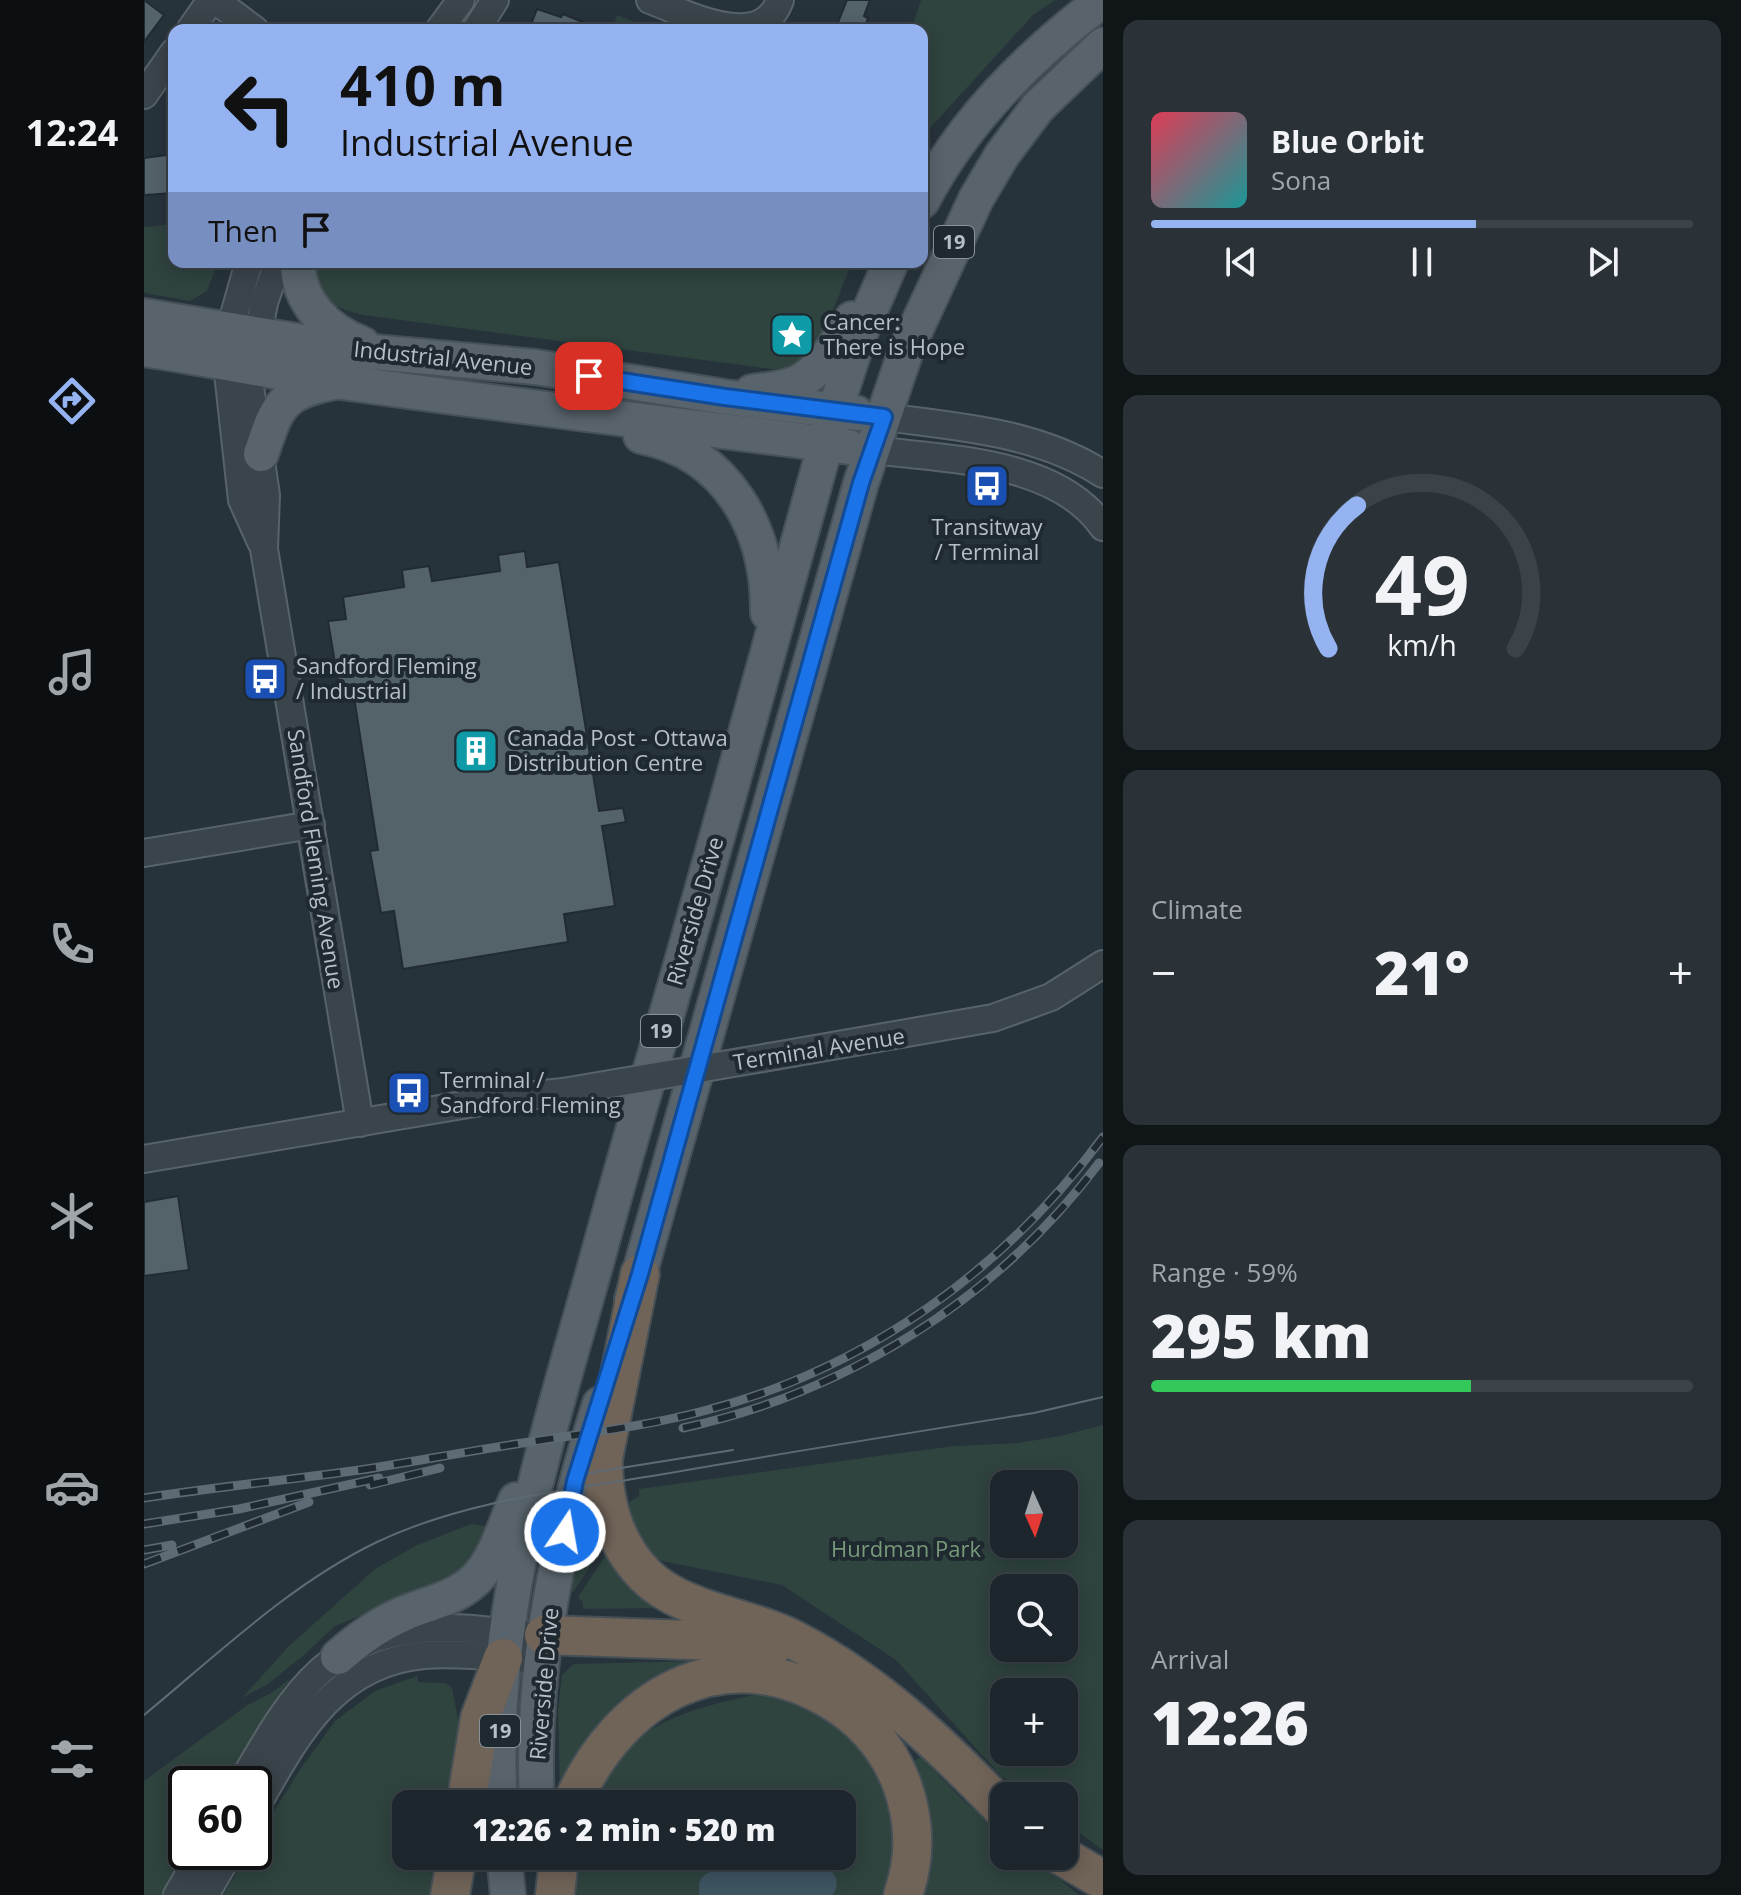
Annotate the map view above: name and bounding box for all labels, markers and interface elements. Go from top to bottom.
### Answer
text: 410 m [340,46,506,122]
icon: left [208,56,312,160]
text: 12:24 [26,108,118,157]
text: Industrial Avenue [340,118,634,167]
text: Blue Orbit [1271,121,1424,162]
text: Sona [1271,162,1331,198]
icon: arrive [294,208,338,252]
text: Then [208,210,278,251]
road number: 19 [934,226,974,258]
icon: previous [1219,240,1263,284]
icon: pause [1400,240,1444,284]
icon: next [1581,240,1625,284]
place label: Cancer: There is Hope [823,306,965,361]
place icon: Cancer: There is Hope [768,311,816,359]
street label: Industrial Avenue [352,333,534,381]
pin [555,342,623,410]
icon: arrive [567,354,611,398]
icon: directions [44,373,100,429]
bus stop icon: Transitway / Terminal [963,462,1011,510]
place label: Transitway / Terminal [932,511,1043,566]
text: 49 [1374,525,1470,638]
text: km/h [1387,625,1457,664]
icon: music [44,644,100,700]
place label: Sandford Fleming / Industrial [296,650,477,705]
bus stop icon: Sandford Fleming / Industrial [241,655,289,703]
place label: Canada Post - Ottawa Distribution Centre [507,722,728,777]
street label: Sandford Fleming Avenue [282,727,352,991]
building icon: Canada Post - Ottawa Distribution Centre [452,727,500,775]
street label: Riverside Drive [659,833,730,988]
text: Climate [1151,891,1243,927]
icon: phone [44,916,100,972]
text: 21° [1374,931,1470,1013]
text: − [1151,942,1176,1002]
text: + [1668,942,1693,1002]
road number: 19 [641,1015,681,1047]
street label: Terminal Avenue [731,1020,907,1076]
place label: Terminal / Sandford Fleming [440,1064,621,1119]
bus stop icon: Terminal / Sandford Fleming [385,1069,433,1117]
icon: climate [44,1188,100,1244]
text: Range · 59% [1151,1254,1298,1290]
text: 295 km [1151,1294,1372,1376]
icon: car [44,1459,100,1515]
north arrow [990,1470,1078,1558]
map controls [990,1470,1078,1870]
position arrow [523,1490,607,1574]
park label: Hurdman Park [831,1533,981,1563]
button: search [990,1574,1078,1662]
street label: Riverside Drive [521,1606,565,1761]
text: Arrival [1151,1641,1229,1677]
button: + [990,1678,1078,1766]
text: 12:26 [1151,1681,1309,1763]
road number: 19 [480,1715,520,1747]
icon: filters [44,1731,100,1787]
speed limit sign: 60 [168,1766,272,1870]
button: − [990,1782,1078,1870]
text: 12:26 · 2 min · 520 m [472,1809,776,1850]

